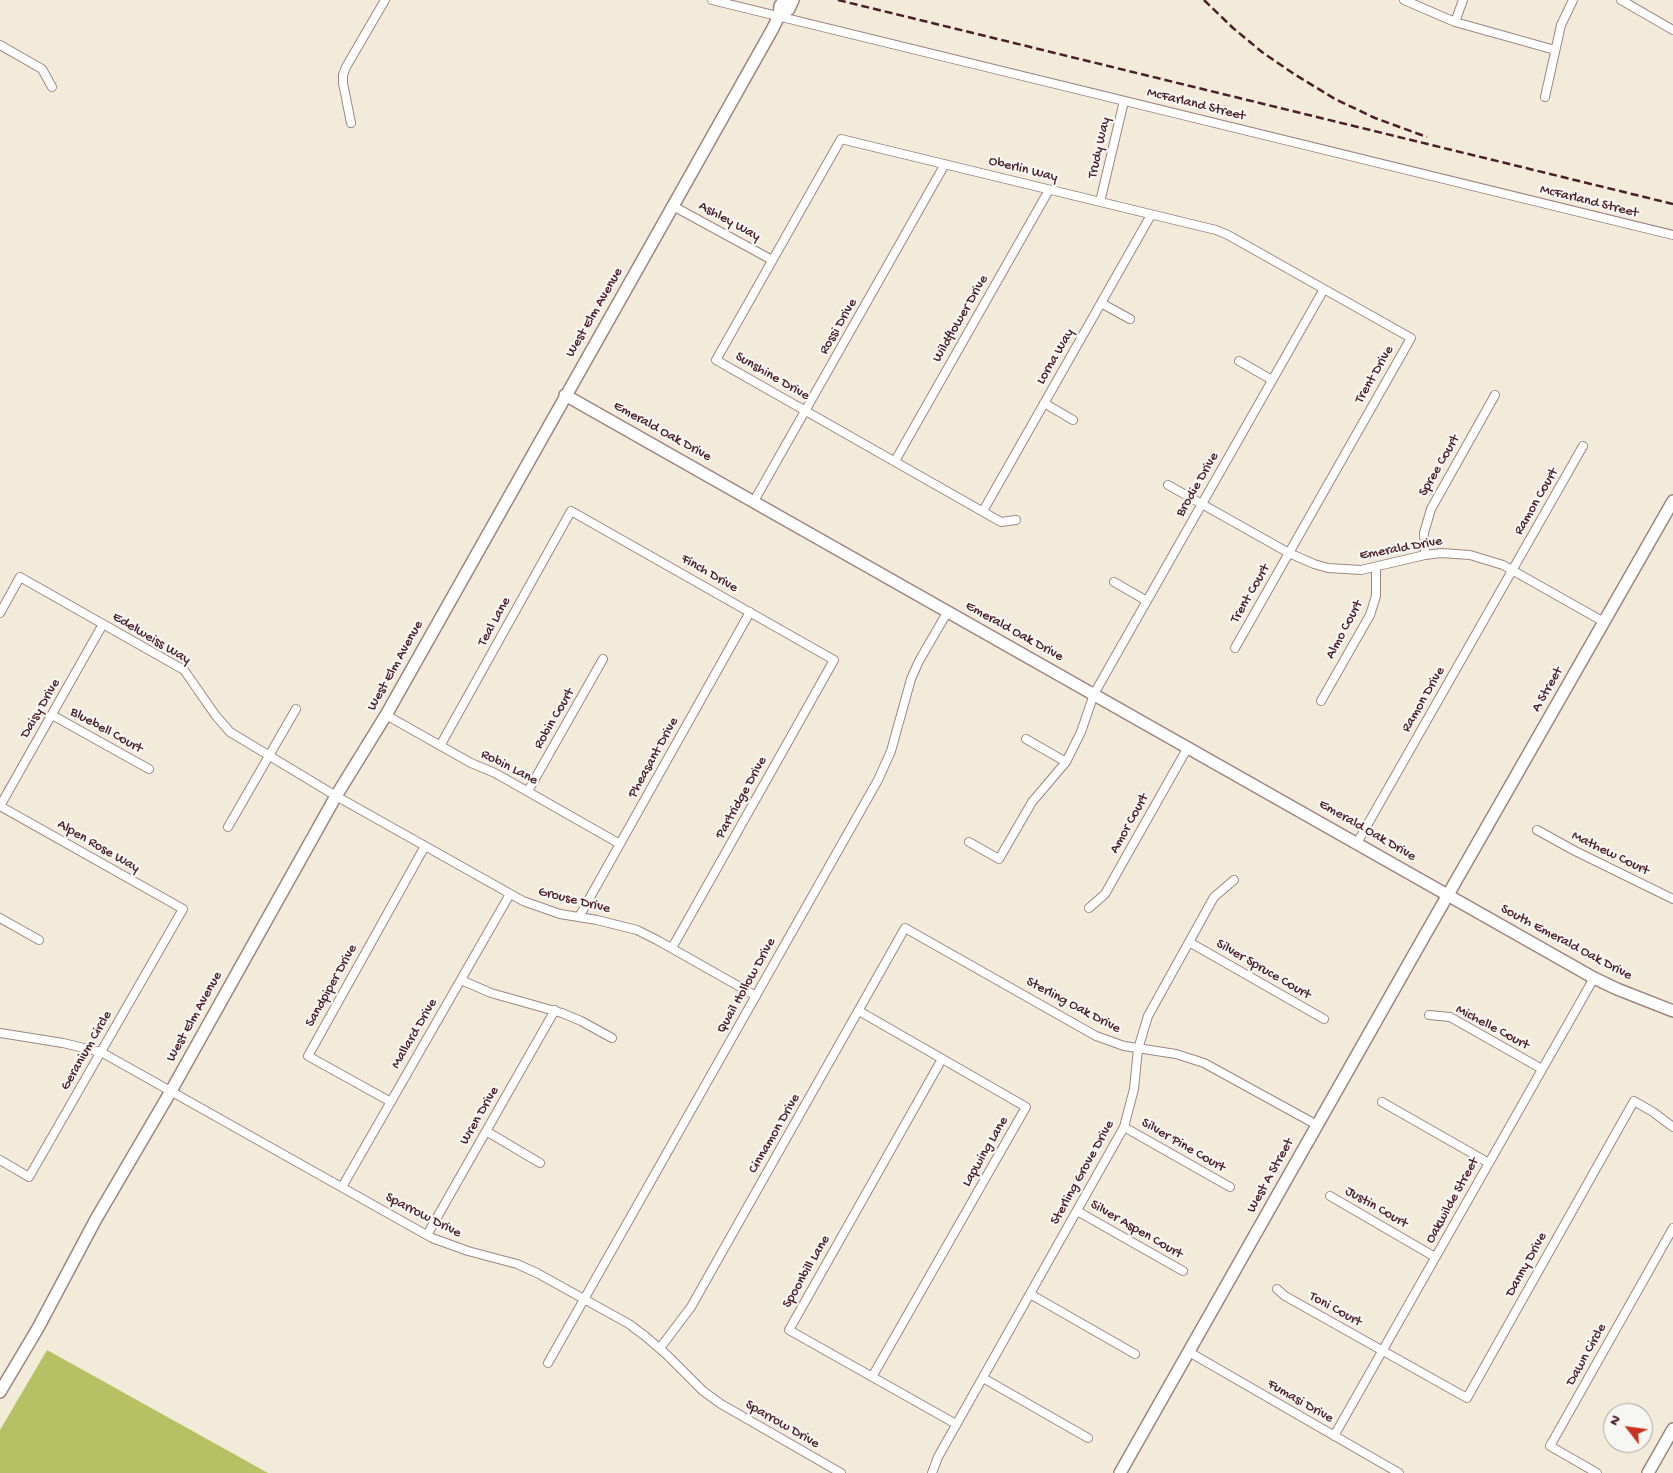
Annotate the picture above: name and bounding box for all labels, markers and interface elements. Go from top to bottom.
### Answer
street label: McFarland Street [1145,85,1247,125]
street label: Trudy Way [1085,116,1115,180]
street label: Oberlin Way [987,153,1059,187]
street label: McFarland Street [1538,182,1640,222]
street label: Ashley Way [695,198,763,246]
street label: West Elm Avenue [563,265,627,361]
street label: Wildflower Drive [929,272,993,366]
street label: Rossi Drive [816,296,862,358]
street label: Lorna Way [1033,326,1079,388]
street label: Trent Drive [1352,343,1398,407]
street label: Sunshine Drive [732,349,812,405]
street label: Emerald Oak Drive [610,398,714,466]
street label: Spree Court [1416,432,1464,500]
street label: Brodie Drive [1173,450,1223,520]
street label: Ramon Court [1511,466,1563,538]
street label: Emerald Drive [1358,533,1444,565]
street label: Finch Drive [678,551,740,597]
street label: Trent Court [1227,562,1275,626]
street label: Teal Lane [475,595,515,649]
street label: Emerald Oak Drive [962,598,1066,666]
street label: Almo Court [1323,598,1367,662]
street label: Edelweiss Way [109,609,193,669]
street label: West Elm Avenue [364,618,428,714]
street label: Ramon Drive [1399,664,1449,736]
street label: A Street [1528,665,1568,715]
street label: Daisy Drive [17,676,65,742]
street label: Robin Court [531,686,579,752]
street label: Bluebell Court [67,704,145,758]
street label: Pheasant Drive [625,715,683,801]
street label: Robin Lane [478,746,540,790]
street label: Partridge Drive [713,754,771,842]
street label: Amor Court [1107,791,1153,857]
street label: Emerald Oak Drive [1315,796,1419,866]
street label: Alpen Rose Way [54,817,142,877]
street label: Mathew Court [1568,828,1652,880]
street label: Grouse Drive [536,884,612,918]
street label: South Emerald Oak Drive [1497,901,1635,985]
street label: Quail Hollow Drive [714,935,780,1037]
street label: Silver Spruce Court [1213,936,1313,1004]
street label: Sandpiper Drive [302,942,362,1030]
street label: West Elm Avenue [163,969,227,1065]
street label: Sterling Oak Drive [1023,974,1123,1038]
street label: Mallard Drive [388,996,442,1072]
street label: Michelle Court [1452,1002,1532,1054]
street label: Geranium Circle [57,1008,117,1094]
street label: Wren Drive [457,1084,503,1148]
street label: Cinnamon Drive [745,1091,805,1177]
street label: Lapwing Lane [959,1114,1013,1190]
street label: Silver Pine Court [1138,1115,1228,1177]
street label: Sterling Grove Drive [1047,1118,1119,1228]
street label: West A Street [1244,1136,1298,1216]
street label: Oakwilde Street [1423,1155,1483,1247]
street label: Justin Court [1342,1183,1410,1233]
street label: Sparrow Drive [382,1190,464,1242]
street label: Silver Aspen Court [1087,1197,1185,1263]
street label: Danny Drive [1502,1230,1552,1300]
street label: Spoonbill Lane [779,1233,835,1311]
street label: Toni Court [1306,1289,1364,1331]
street label: Dawn Circle [1563,1321,1611,1389]
street label: Fumasi Drive [1264,1376,1336,1428]
street label: Sparrow Drive [742,1397,822,1453]
north arrow [1603,1403,1653,1453]
text: N [1606,1413,1625,1429]

